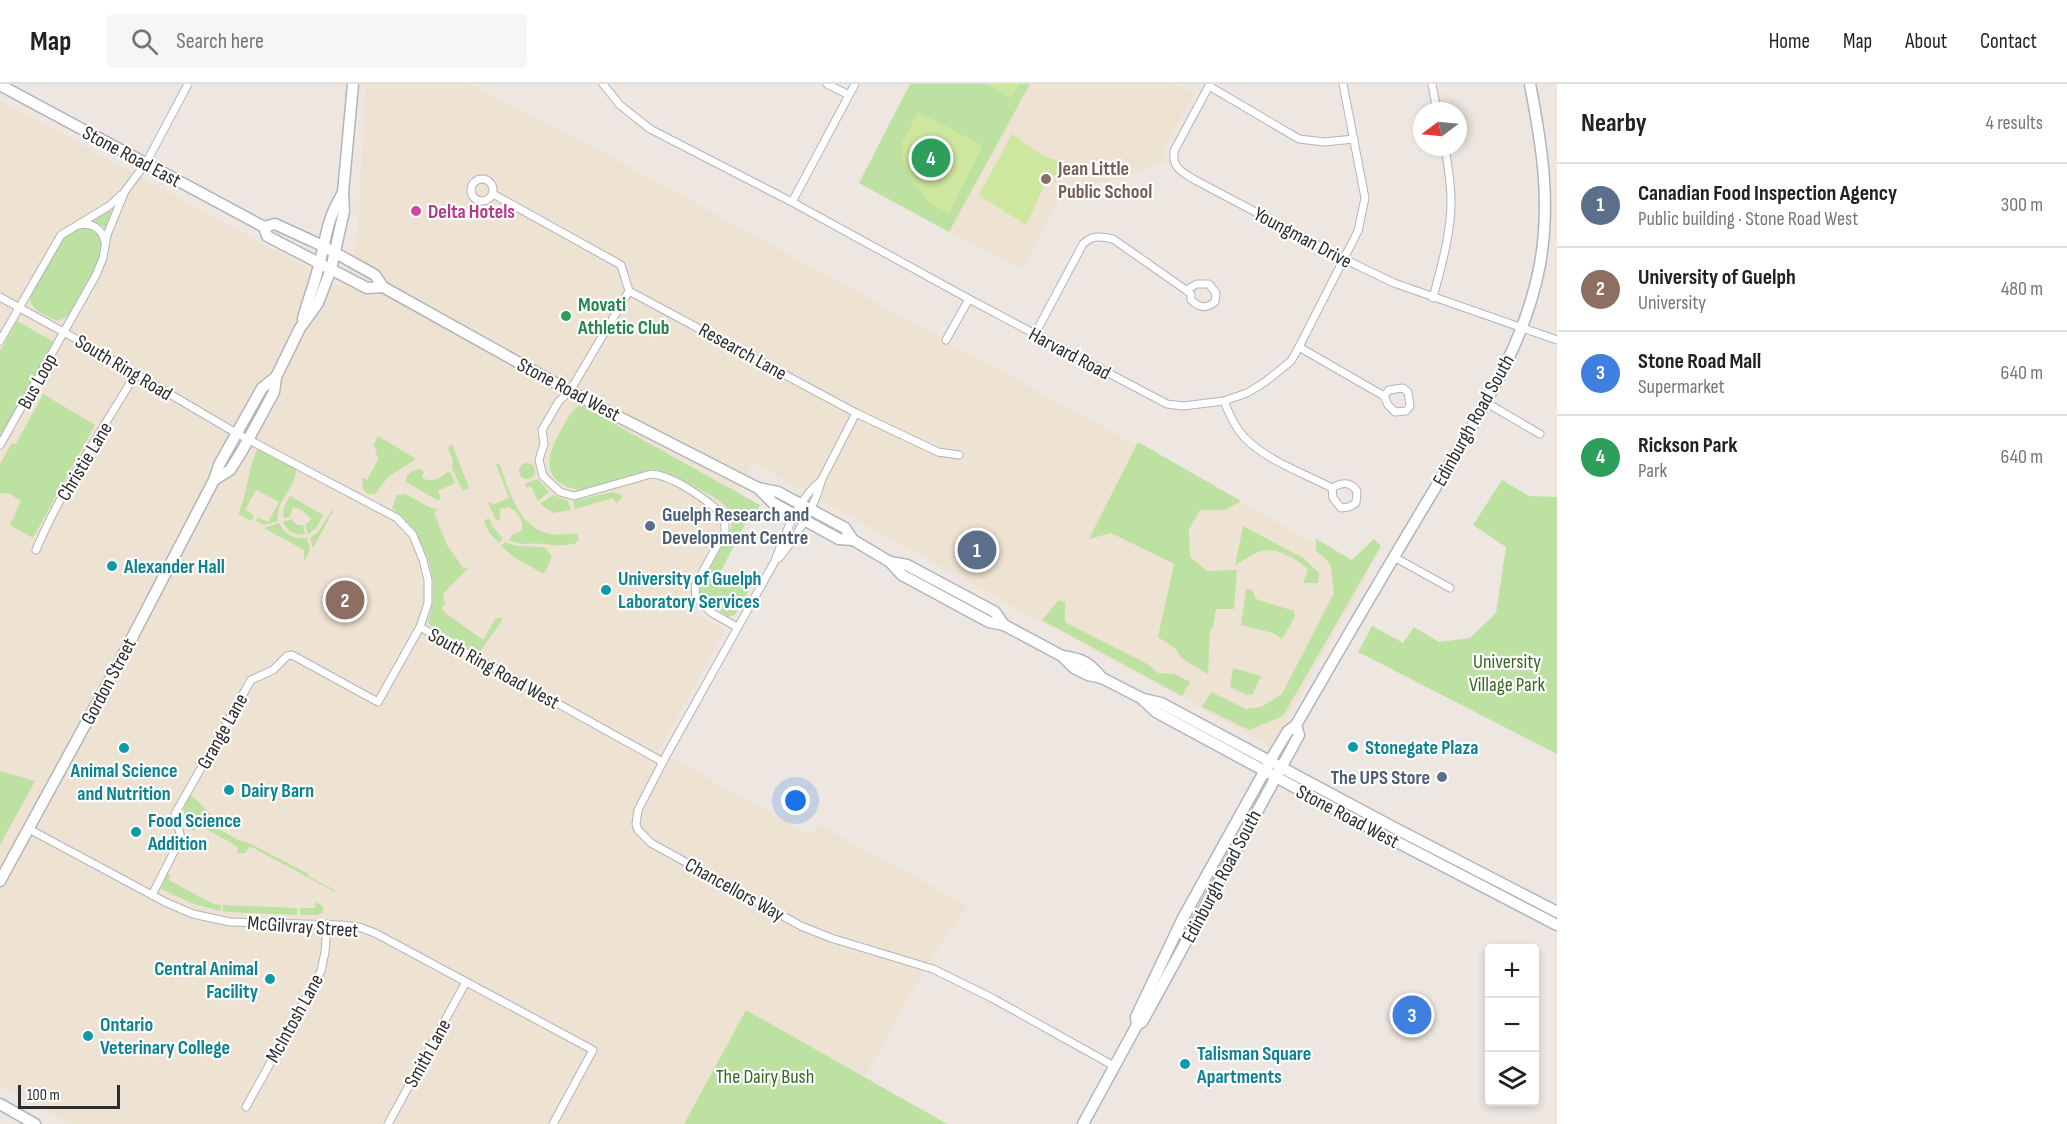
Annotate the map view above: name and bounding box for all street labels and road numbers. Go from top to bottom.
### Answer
street label: Stone Road East [78,121,185,193]
street label: Youngman Drive [1249,202,1356,274]
street label: Research Lane [694,318,791,386]
street label: Harvard Road [1025,322,1115,385]
street label: South Ring Road [71,329,176,406]
street label: Bus Loop [13,350,63,413]
street label: Edinburgh Road South [1428,351,1520,490]
street label: Stone Road West [513,353,624,427]
street label: Christie Lane [52,418,118,505]
street label: South Ring Road West [424,623,563,715]
street label: Gordon Street [76,634,142,729]
street label: Grange Lane [192,690,253,773]
street label: Stone Road West [1292,780,1403,854]
street label: Edinburgh Road South [1177,806,1267,947]
street label: Chancellors Way [681,853,789,927]
street label: McGilvray Street [247,911,359,943]
street label: McIntosh Lane [261,970,329,1067]
street label: Smith Lane [399,1015,456,1092]

